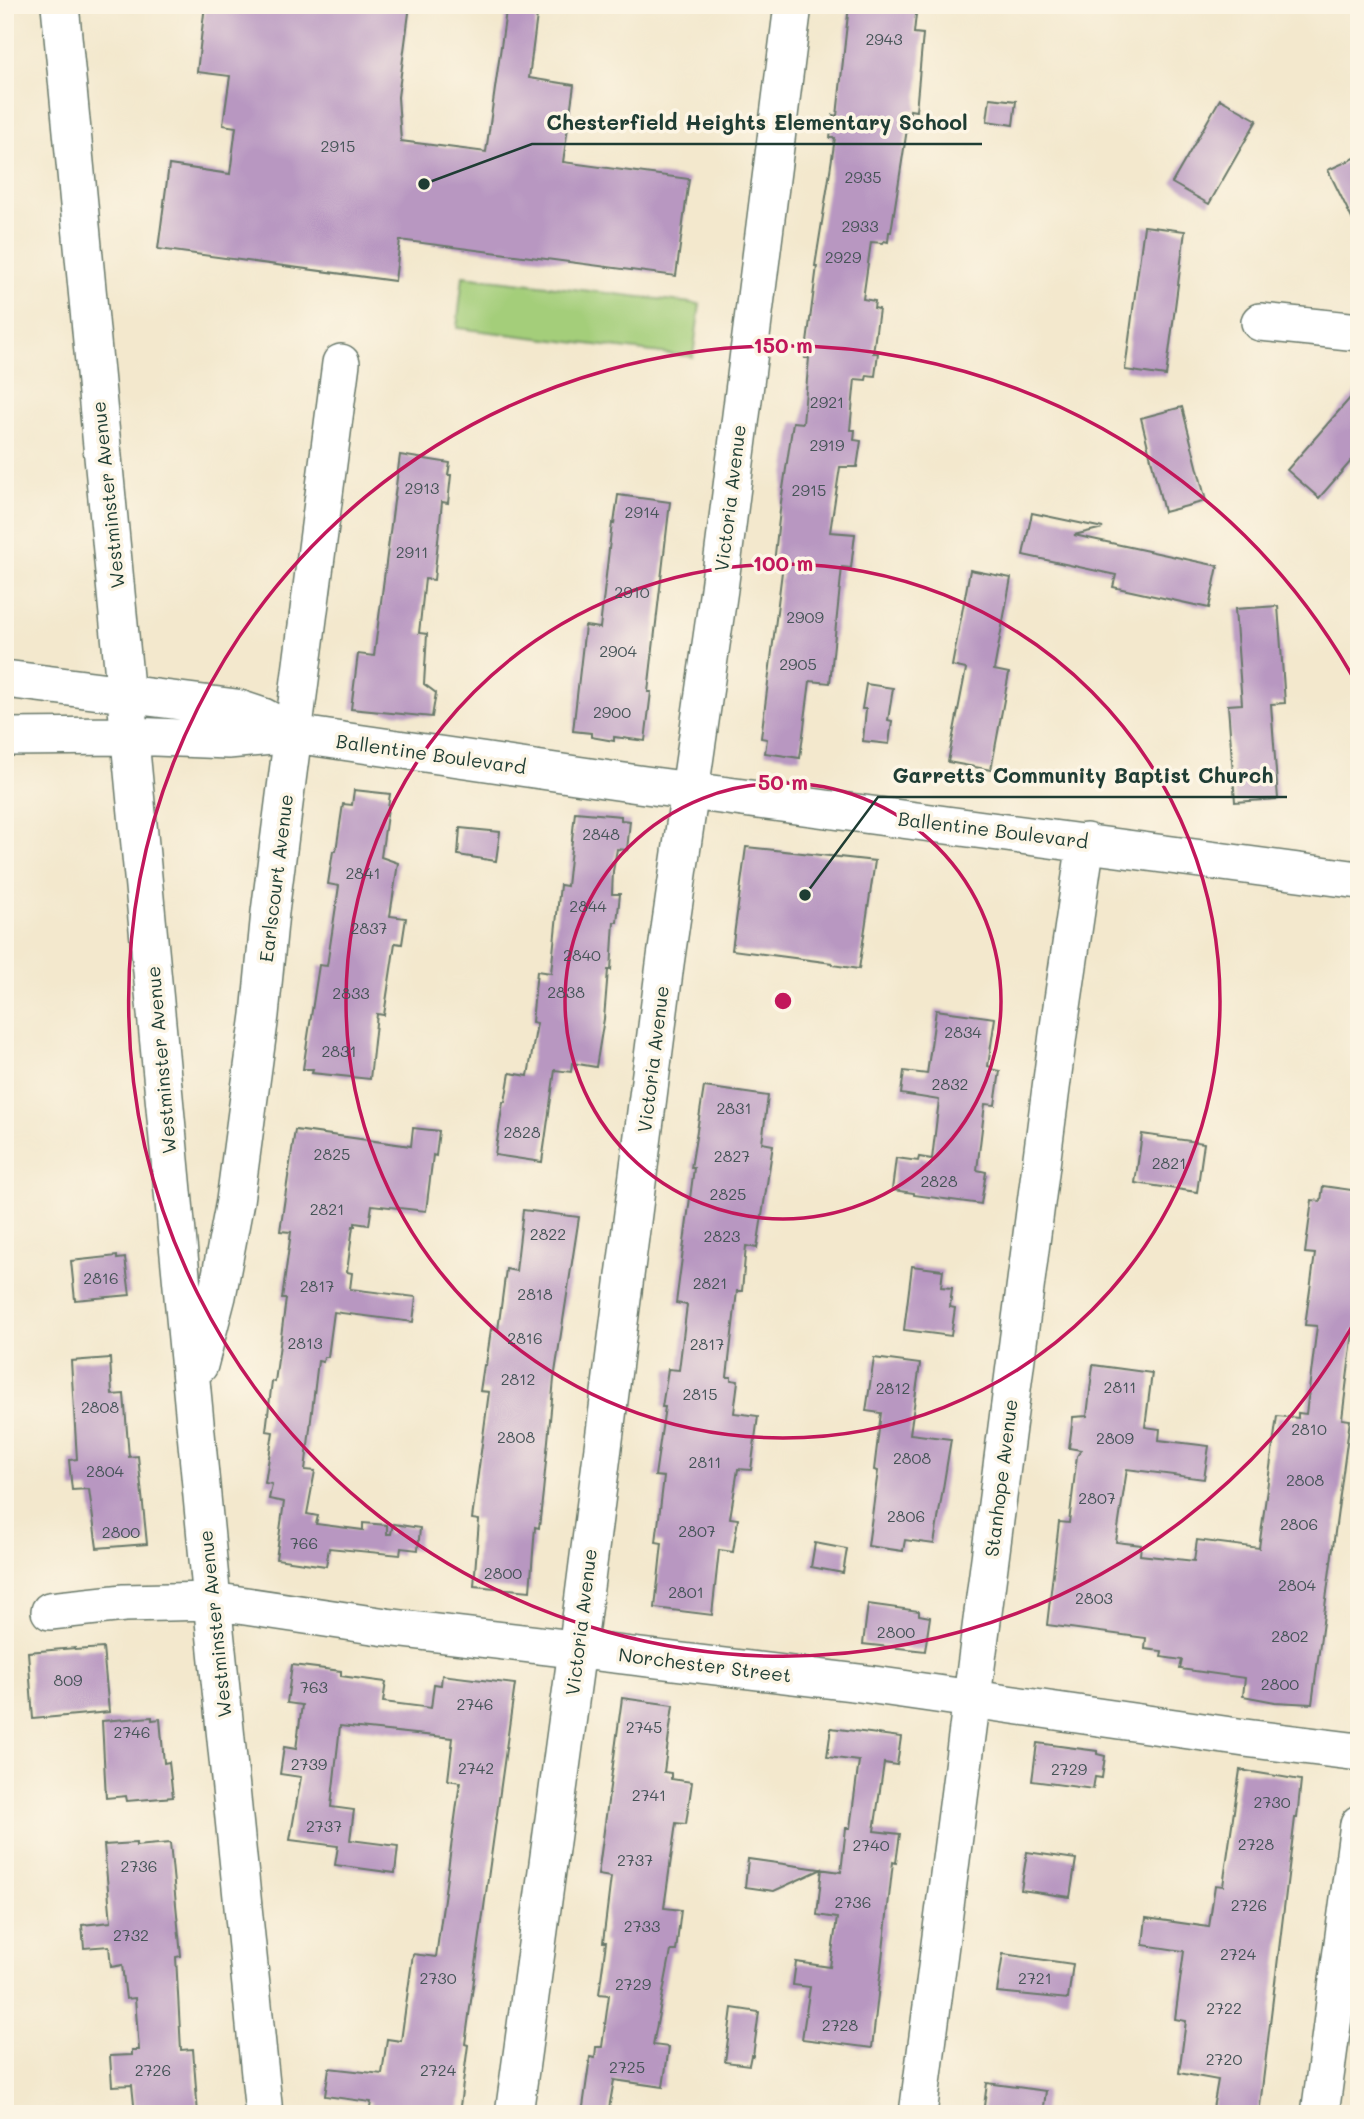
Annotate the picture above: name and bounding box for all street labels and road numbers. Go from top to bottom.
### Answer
street label: Westminster Avenue [85,400,130,590]
street label: Victoria Avenue [708,423,751,573]
street label: Ballentine Boulevard [335,728,528,779]
street label: Earlscourt Avenue [253,793,298,963]
street label: Ballentine Boulevard [897,805,1090,854]
street label: Westminster Avenue [140,965,181,1155]
street label: Victoria Avenue [631,984,674,1134]
street label: Stanhope Avenue [978,1398,1023,1558]
street label: Westminster Avenue [192,1529,237,1719]
street label: Victoria Avenue [559,1547,602,1697]
street label: Norchester Street [617,1641,793,1688]

